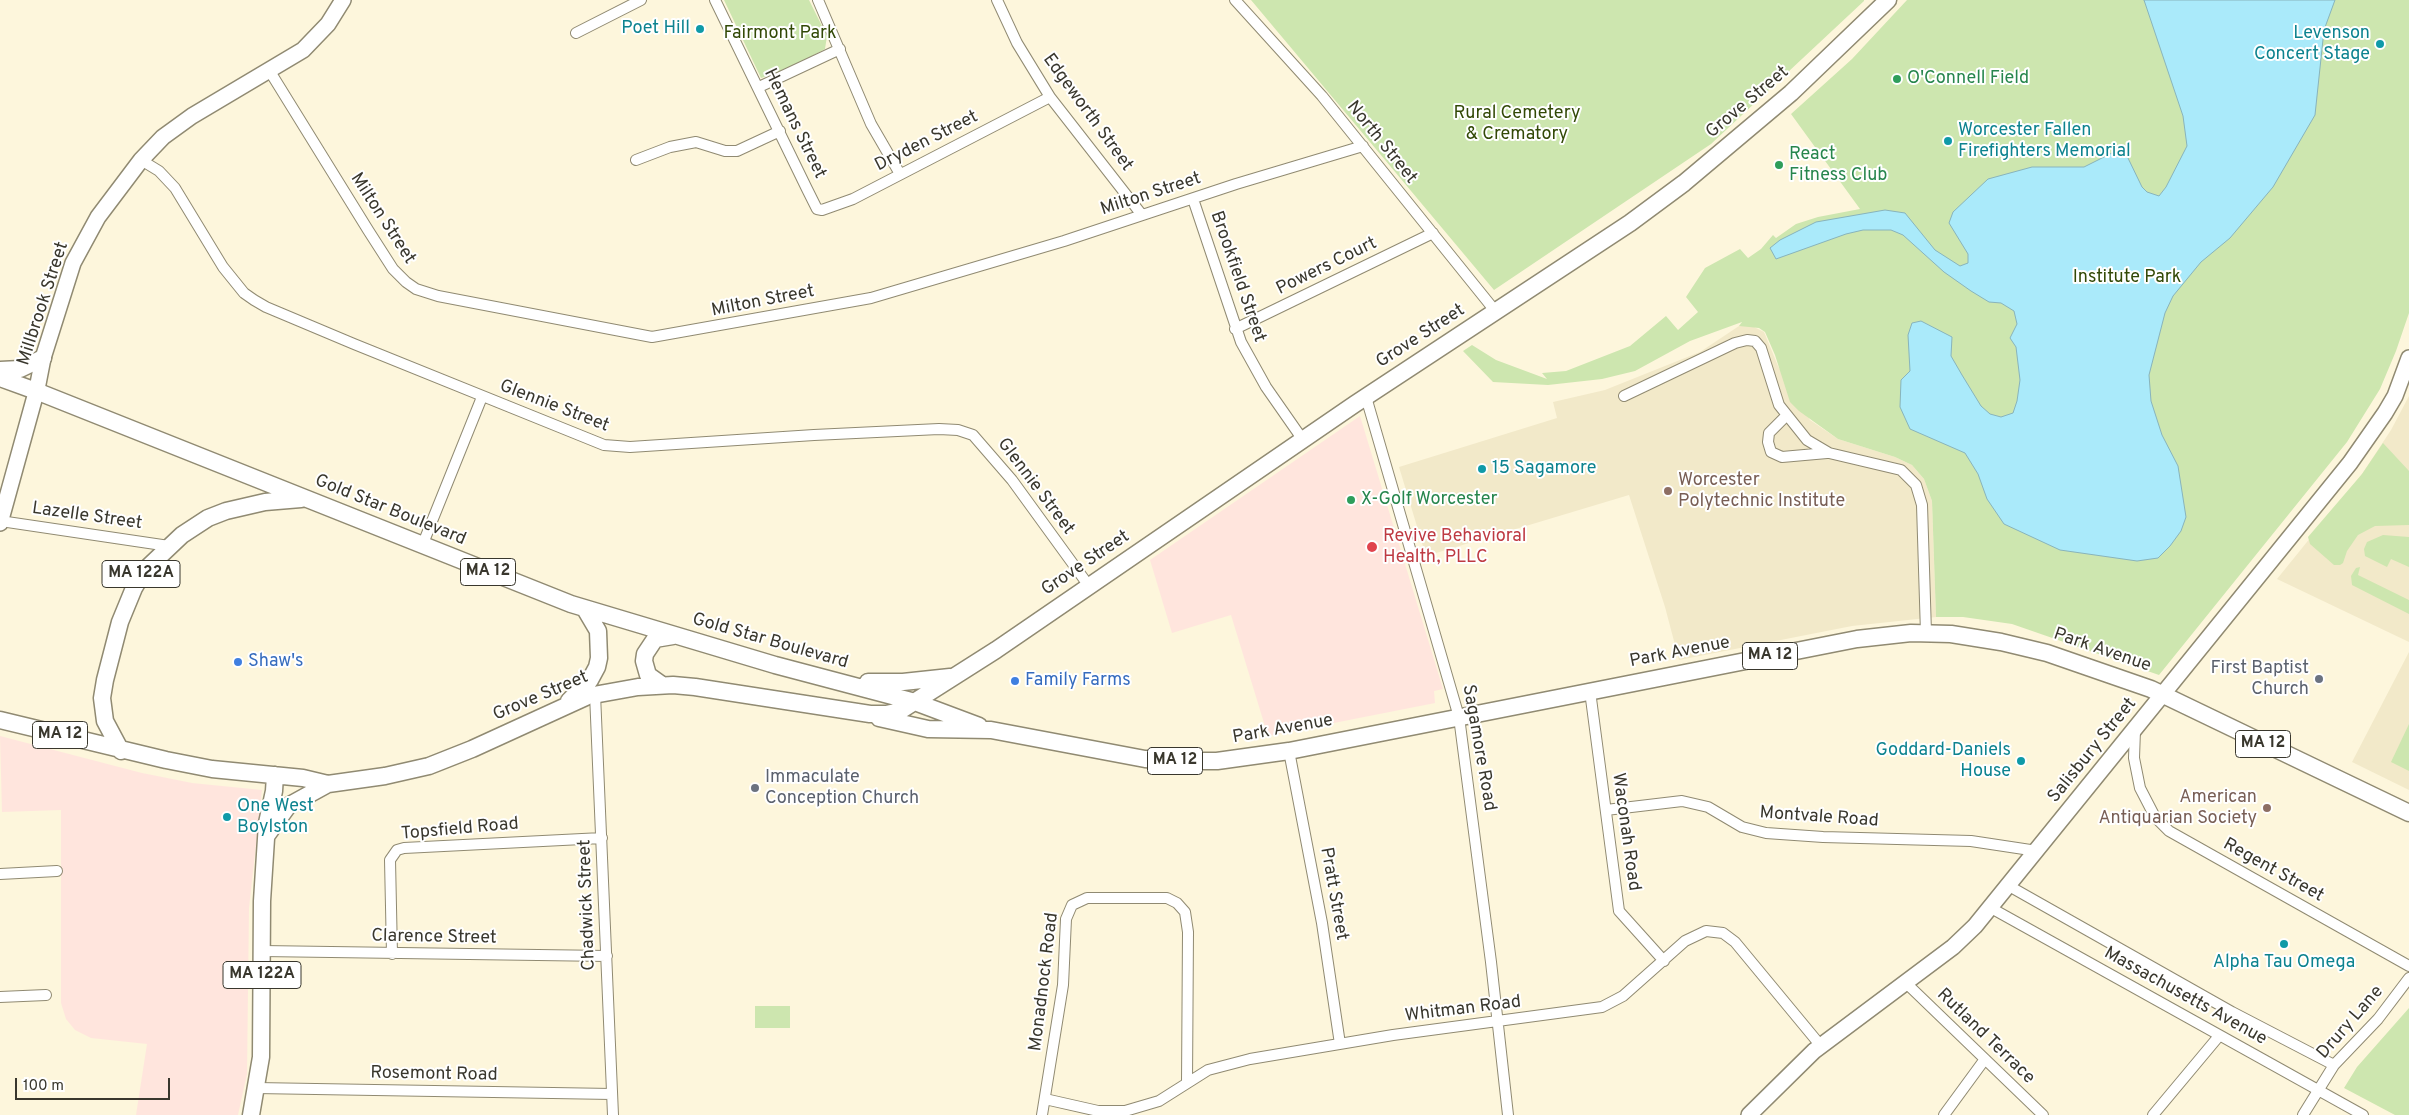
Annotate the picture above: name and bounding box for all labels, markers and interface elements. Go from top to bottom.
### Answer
place label: Poet Hill [621,18,690,40]
marker: Poet Hill [694,23,706,35]
park label: Fairmont Park [723,23,837,45]
place label: Levenson Concert Stage [2254,23,2370,66]
marker: Levenson Concert Stage [2374,38,2386,50]
street label: Edgeworth Street [1037,50,1137,176]
street label: Grove Street [1702,62,1794,144]
street label: Hemans Street [758,65,830,183]
place label: O'Connell Field [1907,68,2029,90]
marker: O'Connell Field [1891,73,1903,85]
street label: North Street [1341,97,1421,189]
park label: Rural Cemetery & Crematory [1454,103,1580,146]
street label: Dryden Street [872,107,982,177]
place label: Worcester Fallen Firefighters Memorial [1958,120,2131,162]
marker: Worcester Fallen Firefighters Memorial [1942,135,1954,147]
place label: React Fitness Club [1789,144,1887,186]
marker: React Fitness Club [1773,159,1785,171]
street label: Milton Street [345,169,419,269]
street label: Milton Street [1098,169,1204,221]
street label: Brookfield Street [1204,209,1270,345]
street label: Powers Court [1273,233,1381,301]
street label: Millbrook Street [14,239,74,369]
park label: Institute Park [2073,267,2181,289]
street label: Milton Street [710,281,816,323]
street label: Grove Street [1373,300,1469,374]
street label: Glennie Street [496,376,612,438]
street label: Glennie Street [992,434,1078,540]
place label: 15 Sagamore [1492,458,1596,480]
marker: 15 Sagamore [1476,463,1488,475]
place label: Worcester Polytechnic Institute [1678,470,1845,512]
street label: Gold Star Boulevard [311,471,469,551]
marker: Worcester Polytechnic Institute [1662,485,1674,497]
place label: X-Golf Worcester [1361,489,1498,511]
marker: X-Golf Worcester [1345,494,1357,506]
street label: Lazelle Street [31,499,143,535]
place label: Revive Behavioral Health, PLLC [1383,526,1527,568]
street label: Grove Street [1038,527,1134,601]
marker: Revive Behavioral Health, PLLC [1365,540,1379,554]
road number: MA 12 [460,558,516,586]
road number: MA 122A [102,560,180,588]
street label: Gold Star Boulevard [690,609,850,675]
street label: Park Avenue [2050,624,2154,678]
street label: Park Avenue [1628,633,1732,673]
road number: MA 12 [1742,642,1798,669]
place label: Shaw's [248,651,303,673]
marker: Shaw's [232,656,244,668]
place label: First Baptist Church [2210,658,2309,701]
street label: Grove Street [490,667,592,727]
place label: Family Farms [1025,670,1131,692]
marker: First Baptist Church [2313,673,2325,685]
marker: Family Farms [1009,675,1021,687]
street label: Sagamore Road [1456,683,1500,813]
street label: Salisbury Street [2044,694,2142,808]
street label: Park Avenue [1231,711,1335,749]
road number: MA 12 [32,722,88,748]
road number: MA 12 [2236,731,2290,758]
place label: Goddard-Daniels House [1875,740,2011,782]
road number: MA 12 [1148,748,1202,774]
marker: Goddard-Daniels House [2015,755,2027,767]
place label: Immaculate Conception Church [765,767,919,810]
street label: Waconah Road [1606,771,1644,893]
marker: Immaculate Conception Church [749,782,761,794]
place label: American Antiquarian Society [2098,787,2257,830]
place label: One West Boylston [237,796,314,839]
marker: American Antiquarian Society [2261,802,2273,814]
street label: Montvale Road [1759,803,1879,833]
marker: One West Boylston [221,811,233,823]
street label: Topsfield Road [400,814,520,846]
street label: Regent Street [2219,834,2327,908]
street label: Chadwick Street [575,839,601,971]
street label: Pratt Street [1314,846,1352,942]
street label: Monadnock Road [1026,911,1064,1053]
street label: Clarence Street [371,926,497,950]
marker: Alpha Tau Omega [2278,938,2290,950]
street label: Massachusetts Avenue [2100,943,2270,1051]
place label: Alpha Tau Omega [2213,952,2355,974]
road number: MA 122A [223,962,301,988]
street label: Drury Lane [2313,982,2389,1064]
street label: Rutland Terrace [1931,985,2039,1089]
street label: Whitman Road [1404,992,1522,1028]
street label: Rosemont Road [370,1063,498,1087]
scale bar [18,1068,172,1100]
text: 100 m [23,1077,64,1096]

